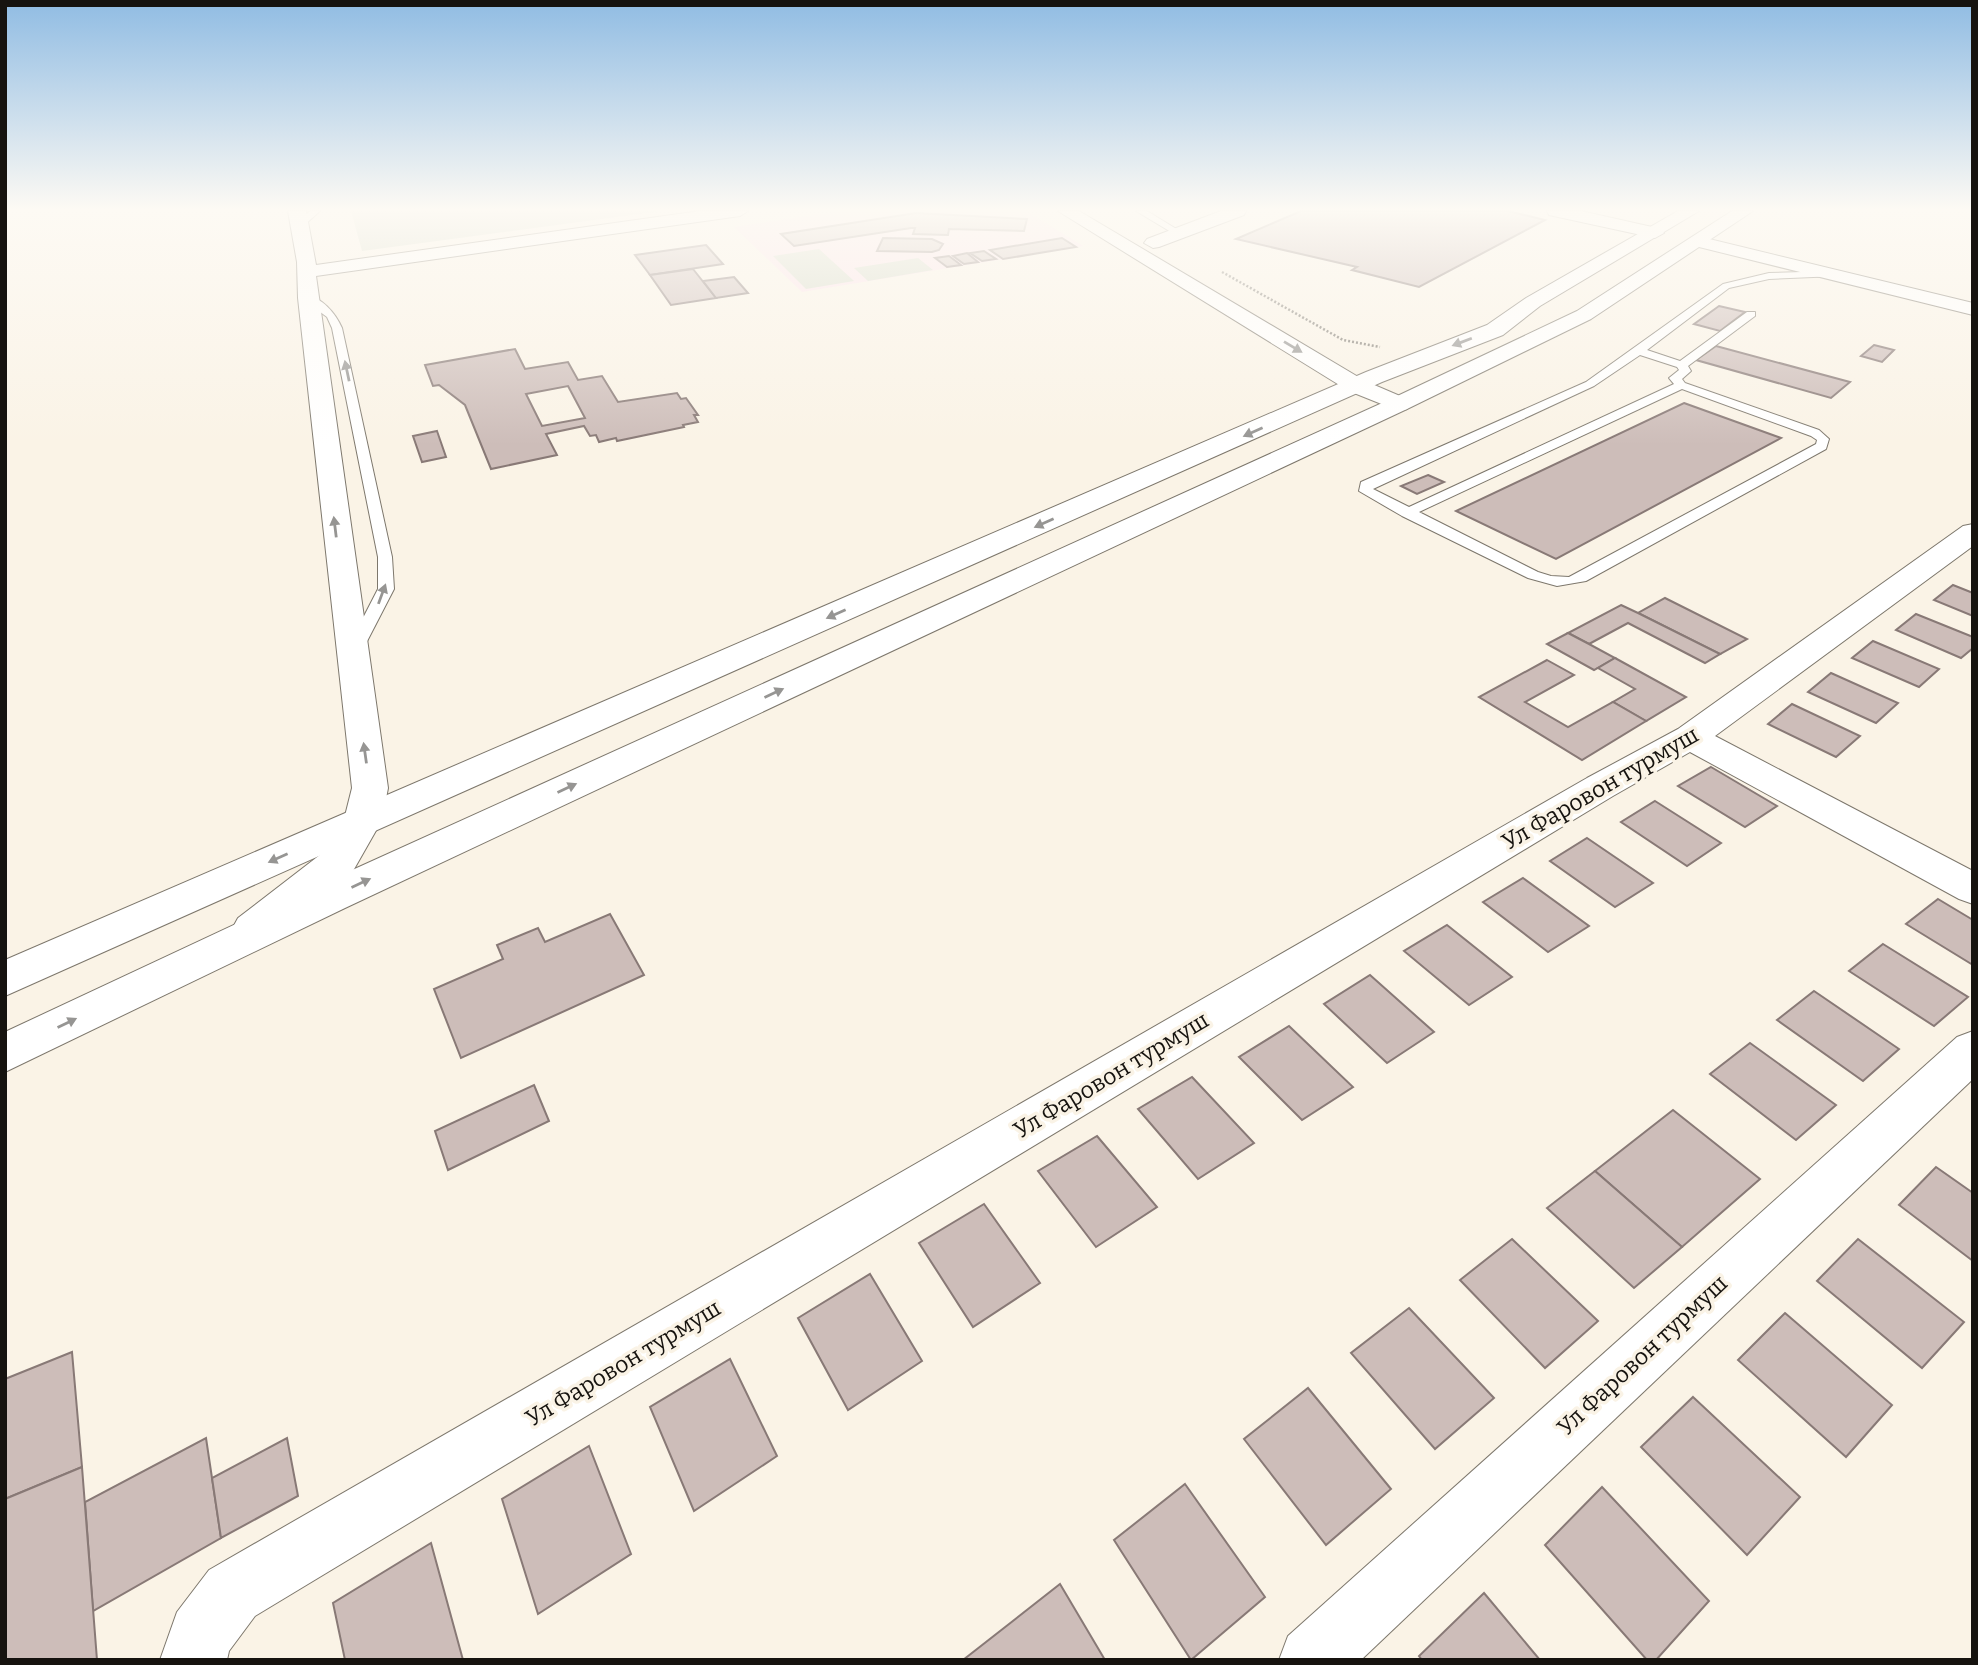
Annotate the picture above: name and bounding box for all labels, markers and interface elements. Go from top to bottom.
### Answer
one-way arrow [1451,337,1472,348]
one-way arrow [1283,341,1302,354]
one-way arrow [341,360,352,382]
one-way arrow [1242,427,1263,438]
one-way arrow [330,516,341,538]
one-way arrow [1034,517,1054,529]
one-way arrow [377,583,388,604]
one-way arrow [826,608,846,620]
one-way arrow [764,687,784,699]
street label: Ул Фаровон турмуш [1497,720,1703,856]
one-way arrow [359,742,370,764]
one-way arrow [557,782,577,794]
one-way arrow [268,852,288,864]
one-way arrow [351,878,371,889]
street label: Ул Фаровон турмуш [1009,1006,1213,1144]
one-way arrow [57,1018,77,1029]
street label: Ул Фаровон турмуш [1551,1269,1733,1441]
street label: Ул Фаровон турмуш [521,1294,725,1432]

